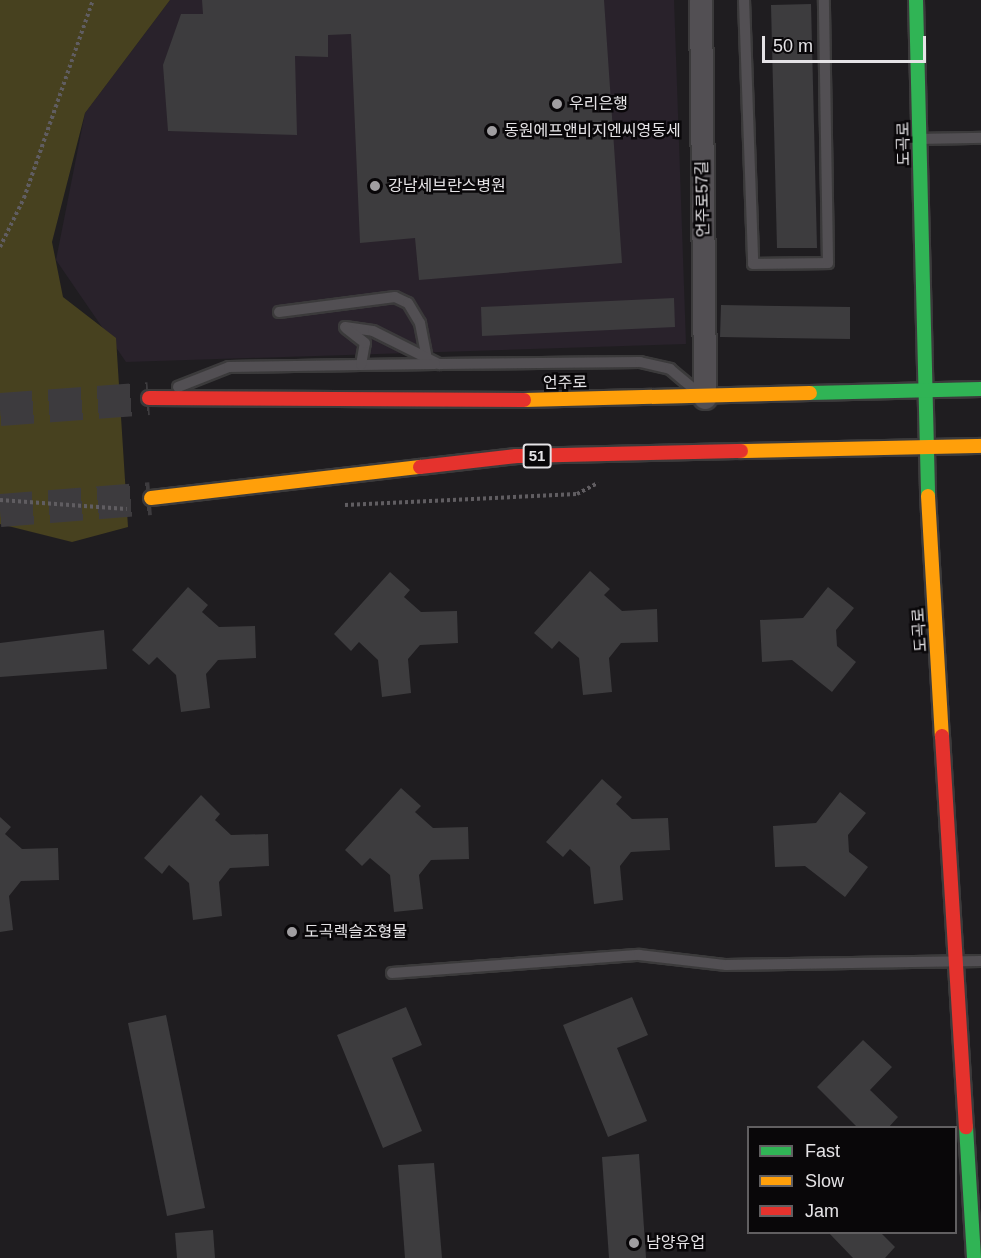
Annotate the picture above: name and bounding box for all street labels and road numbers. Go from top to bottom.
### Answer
street label: 도곡로 [894,122,914,166]
street label: 언주로57길 [693,160,713,238]
street label: 언주로 [543,373,587,393]
road number: 51 [522,444,552,468]
street label: 도곡로 [909,607,931,653]

